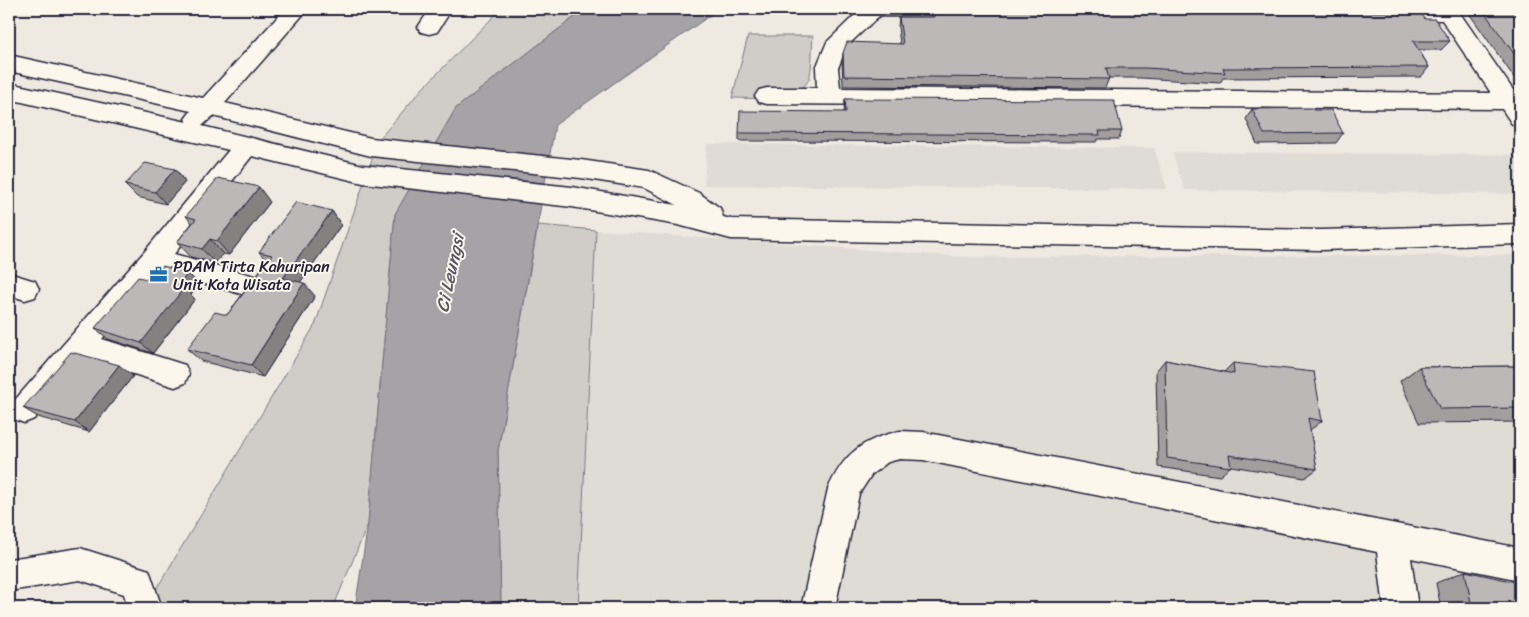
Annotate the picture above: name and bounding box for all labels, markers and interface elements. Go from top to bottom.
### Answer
water label: Ci Leungsi [426,227,475,315]
place label: PDAM Tirta Kahuripan Unit Kota Wisata [173,252,330,299]
office icon: PDAM Tirta Kahuripan Unit Kota Wisata [149,265,169,285]

